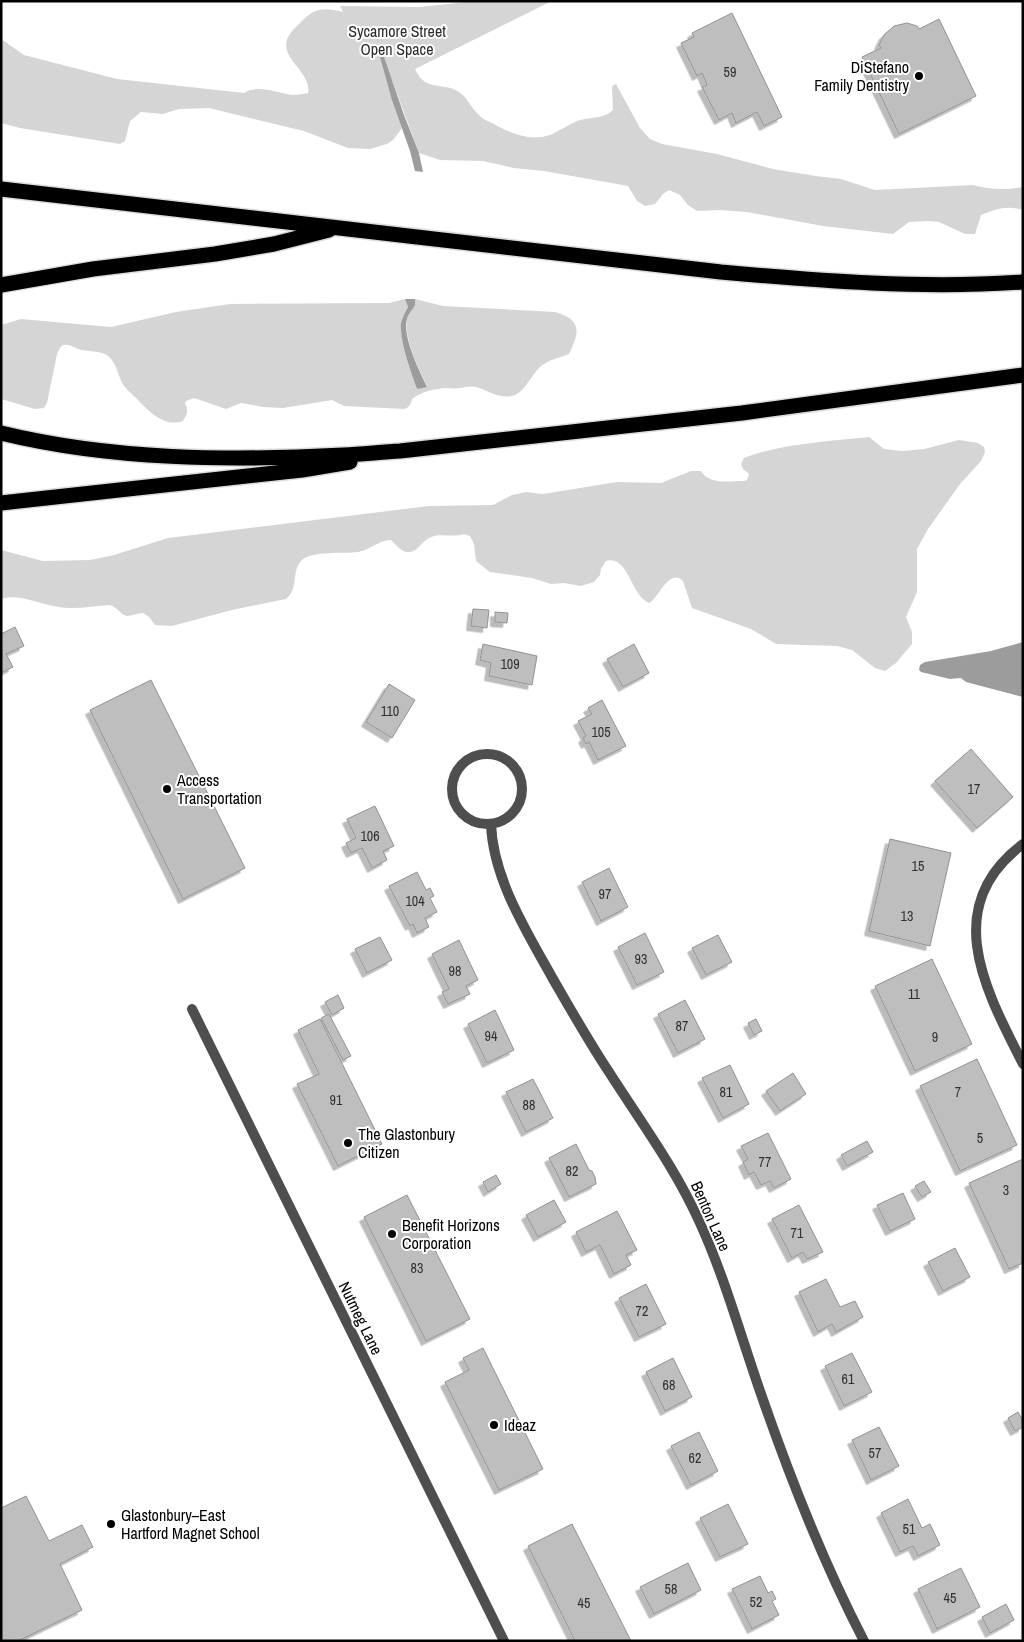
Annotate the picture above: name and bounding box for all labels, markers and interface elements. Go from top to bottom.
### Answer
park label: Sycamore Street Open Space [348,20,446,60]
place label: DiStefano Family Dentistry [814,56,909,96]
house number: 59 [724,63,736,81]
marker: DiStefano Family Dentistry [913,70,925,82]
house number: 109 [500,655,520,673]
house number: 110 [381,702,399,720]
house number: 105 [591,723,611,741]
place label: Access Transportation [176,769,262,809]
house number: 17 [968,780,980,798]
marker: Access Transportation [161,783,173,795]
house number: 106 [360,827,380,845]
house number: 15 [912,857,924,875]
house number: 97 [599,885,611,903]
house number: 104 [405,892,425,910]
house number: 13 [901,907,913,925]
house number: 93 [635,950,647,968]
house number: 98 [449,962,461,980]
house number: 11 [908,985,921,1003]
house number: 87 [676,1017,688,1035]
house number: 94 [485,1027,498,1045]
house number: 9 [932,1028,938,1046]
house number: 81 [720,1083,733,1101]
house number: 7 [955,1083,961,1101]
house number: 91 [330,1091,343,1109]
house number: 88 [523,1096,535,1114]
place label: The Glastonbury Citizen [358,1123,455,1163]
house number: 5 [977,1129,983,1147]
marker: The Glastonbury Citizen [342,1137,354,1149]
house number: 77 [759,1153,771,1171]
house number: 82 [566,1162,578,1180]
street label: Benton Lane [686,1178,736,1254]
house number: 3 [1003,1181,1009,1199]
place label: Benefit Horizons Corporation [402,1214,500,1254]
house number: 71 [791,1224,804,1242]
marker: Benefit Horizons Corporation [386,1228,398,1240]
house number: 83 [411,1259,423,1277]
street label: Nutmeg Lane [334,1278,388,1358]
house number: 72 [636,1302,648,1320]
house number: 61 [842,1370,855,1388]
house number: 68 [663,1376,675,1394]
place label: Ideaz [504,1414,537,1436]
marker: Ideaz [488,1419,500,1431]
house number: 57 [869,1444,881,1462]
house number: 62 [689,1449,701,1467]
place label: Glastonbury–East Hartford Magnet School [121,1504,260,1544]
marker: Glastonbury–East Hartford Magnet School [105,1518,117,1530]
house number: 51 [903,1520,916,1538]
house number: 58 [665,1580,677,1598]
house number: 45 [944,1589,956,1607]
house number: 52 [750,1593,762,1611]
house number: 45 [578,1594,590,1612]

